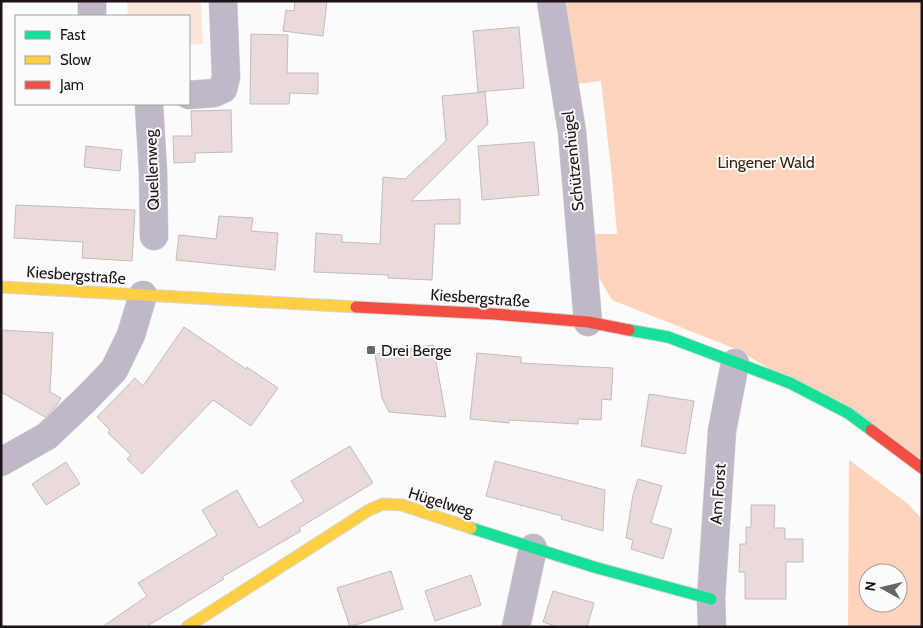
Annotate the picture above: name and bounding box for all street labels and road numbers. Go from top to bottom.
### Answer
street label: Schützenhügel [558,110,588,212]
street label: Quellenweg [141,128,163,211]
street label: Kiesbergstraße [26,262,126,288]
street label: Kiesbergstraße [430,285,530,311]
street label: Am Forst [706,462,730,525]
street label: Hügelweg [406,483,477,521]

